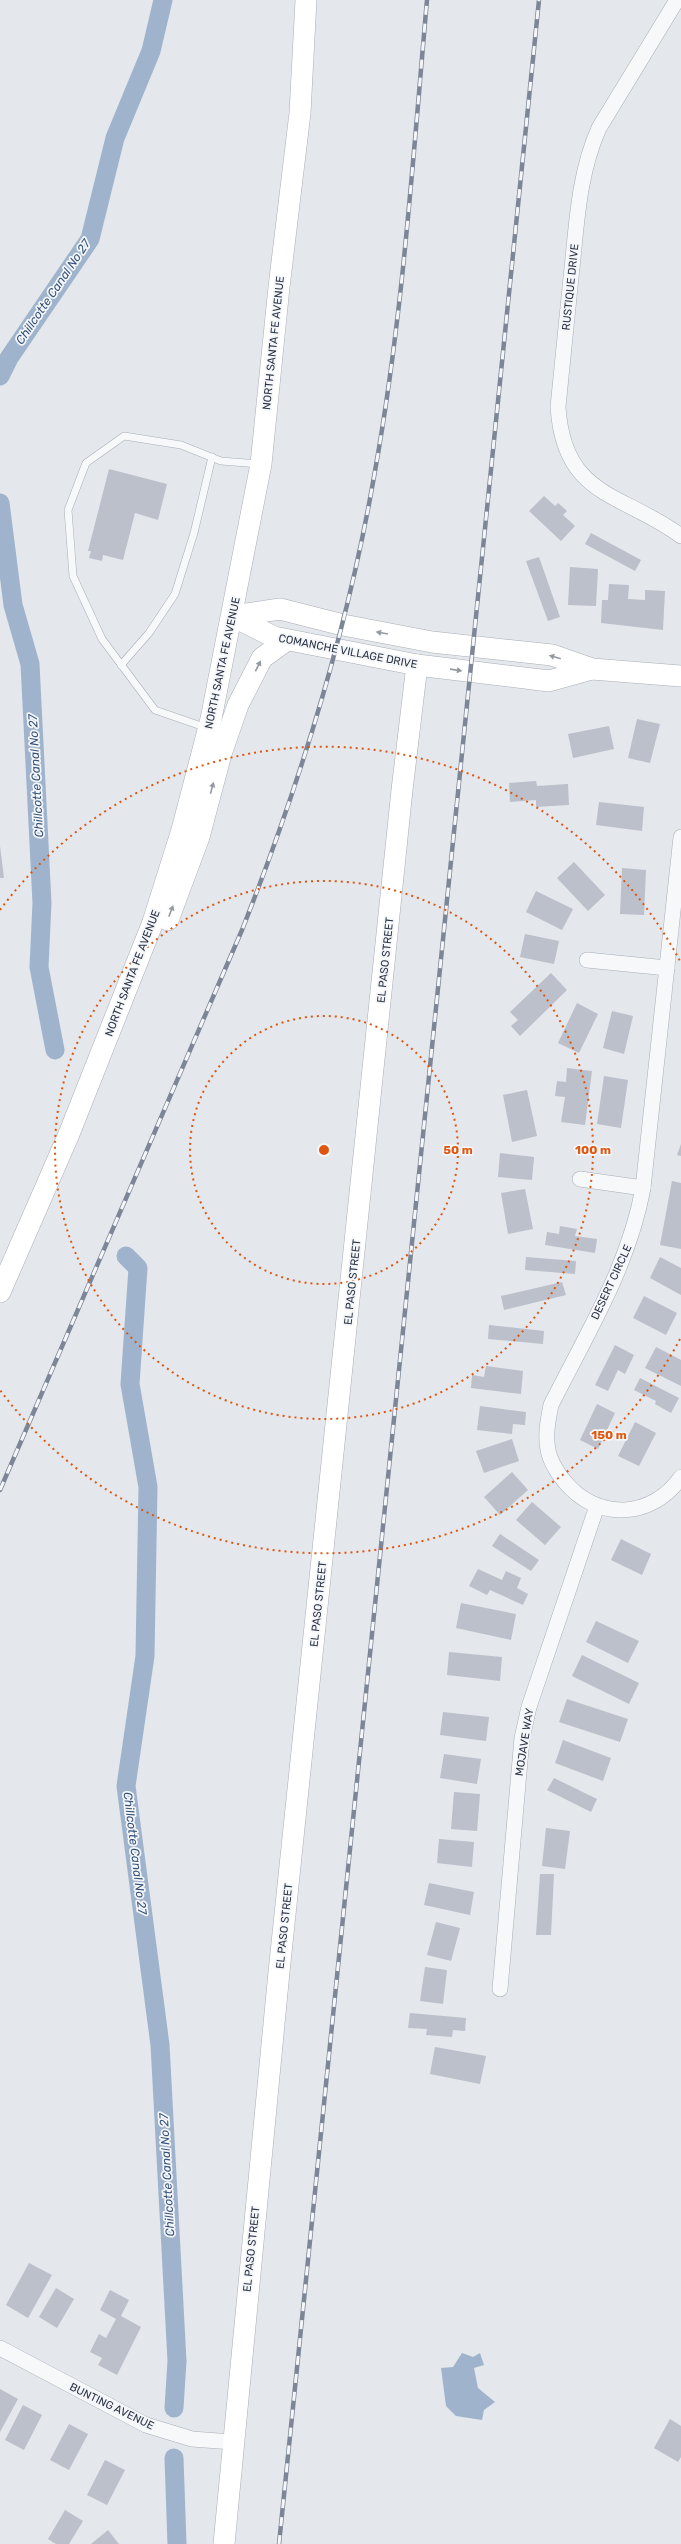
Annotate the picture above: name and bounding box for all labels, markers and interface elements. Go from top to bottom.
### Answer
water label: Chillcotte Canal No 27 [13,236,94,347]
street label: RUSTIQUE DRIVE [559,243,582,331]
street label: NORTH SANTA FE AVENUE [260,275,287,411]
street label: NORTH SANTA FE AVENUE [202,596,243,730]
one-way arrow [376,630,388,636]
street label: COMANCHE VILLAGE DRIVE [277,632,419,671]
one-way arrow [549,654,561,660]
one-way arrow [254,661,261,672]
one-way arrow [450,667,462,673]
water label: Chillcotte Canal No 27 [26,713,46,838]
one-way arrow [209,781,215,793]
one-way arrow [169,904,175,916]
street label: NORTH SANTA FE AVENUE [102,908,163,1038]
street label: EL PASO STREET [375,916,397,1004]
centre of rings [317,1143,331,1157]
text: 50 m [443,1143,473,1157]
text: 100 m [575,1143,611,1157]
street label: EL PASO STREET [342,1238,364,1326]
street label: DESERT CIRCLE [588,1242,635,1322]
text: 150 m [591,1428,627,1442]
street label: EL PASO STREET [308,1560,330,1648]
street label: MOJAVE WAY [513,1707,536,1777]
water label: Chillcotte Canal No 27 [121,1791,150,1916]
street label: EL PASO STREET [274,1882,296,1970]
water label: Chillcotte Canal No 27 [157,2112,177,2237]
street label: EL PASO STREET [241,2205,263,2293]
street label: BUNTING AVENUE [67,2380,156,2433]

